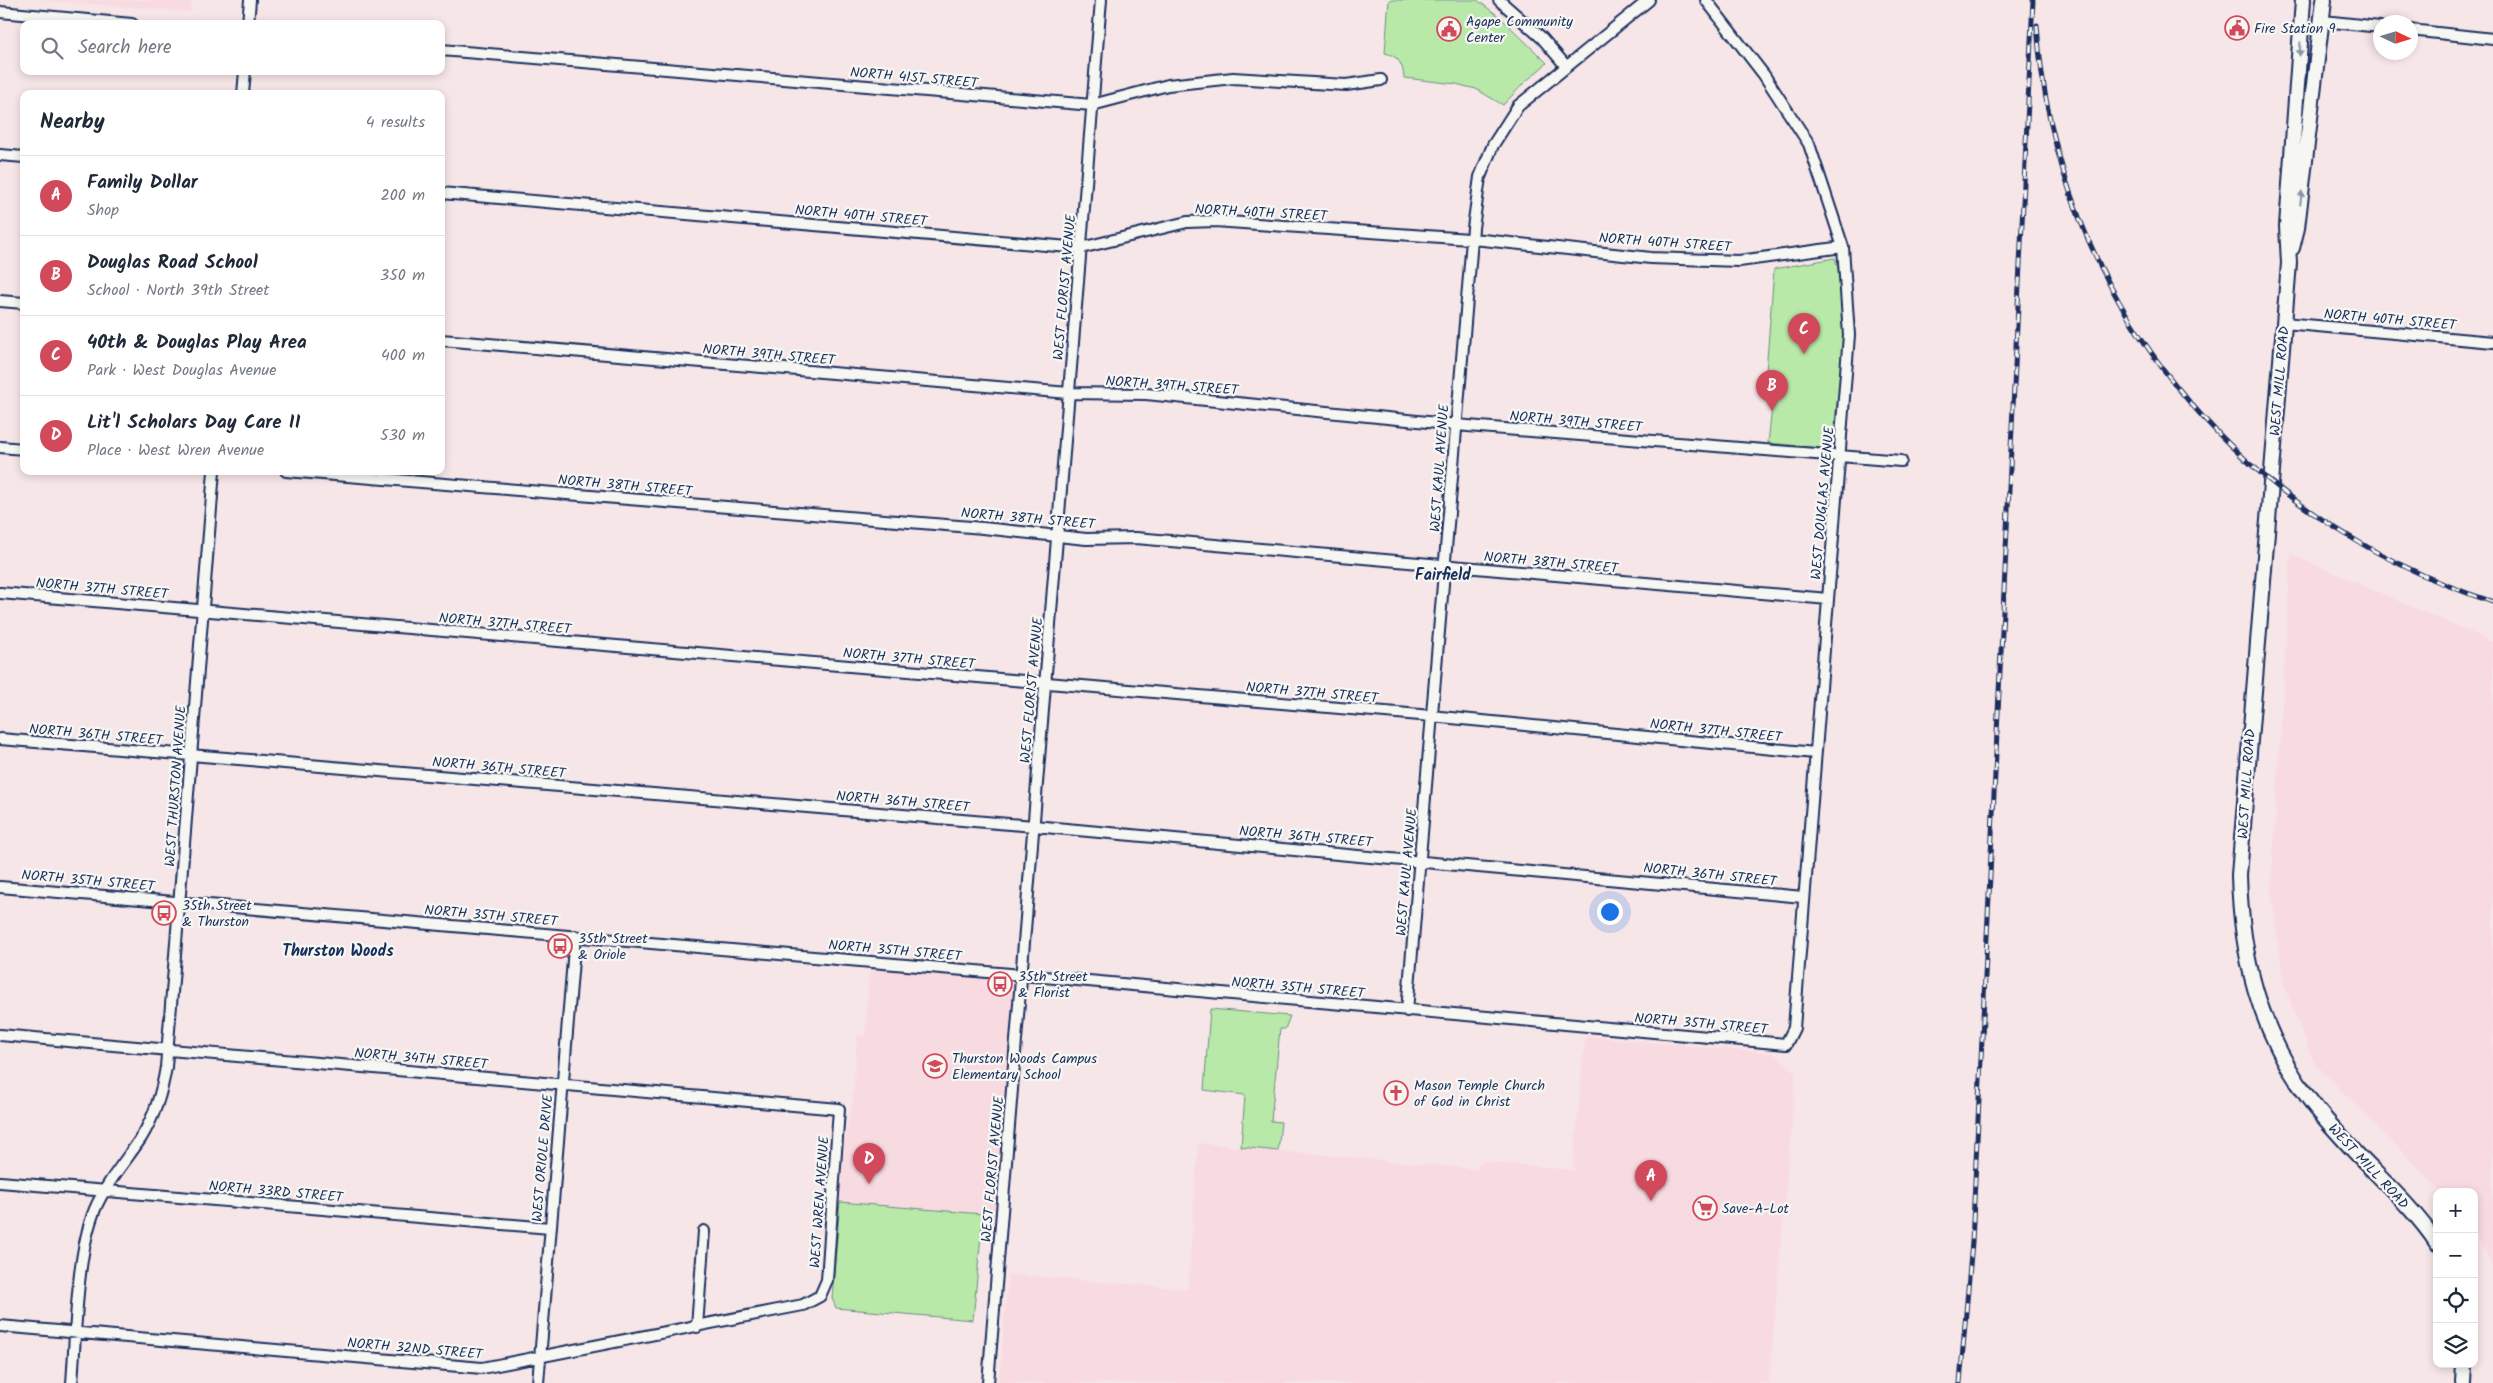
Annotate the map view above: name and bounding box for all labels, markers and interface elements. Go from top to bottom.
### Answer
place label: Agape Community Center [1466,11,1573,49]
public building icon: Fire Station 9 [2224,15,2250,41]
north arrow [2373,15,2418,60]
public building icon: Agape Community Center [1436,16,1462,42]
place label: Fire Station 9 [2254,18,2336,40]
search box [20,20,445,75]
text: Search here [78,33,172,63]
icon: search [38,34,66,62]
one-way arrow [2295,41,2303,57]
street label: NORTH 41ST STREET [849,61,980,95]
text: Nearby [40,106,105,139]
text: 4 results [366,110,425,135]
text: Family Dollar [87,168,198,198]
text: A [51,183,61,208]
text: 200 m [381,183,425,208]
one-way arrow [2297,190,2305,206]
text: Shop [87,198,119,223]
street label: NORTH 40TH STREET [794,199,930,233]
street label: NORTH 40TH STREET [1194,199,1329,228]
street label: WEST FLORIST AVENUE [1048,212,1082,361]
street label: NORTH 40TH STREET [1598,227,1733,259]
text: Douglas Road School [87,248,258,278]
text: B [51,263,61,288]
text: 350 m [380,263,425,288]
text: School · North 39th Street [87,278,270,303]
street label: NORTH 40TH STREET [2323,303,2459,337]
pin: C [1788,313,1820,354]
street label: WEST MILL ROAD [2264,325,2296,437]
text: 40th & Douglas Play Area [87,328,307,358]
street label: NORTH 39TH STREET [702,338,838,372]
text: C [51,343,61,368]
text: 400 m [381,343,425,368]
text: Park · West Douglas Avenue [87,358,276,383]
street label: NORTH 39TH STREET [1105,370,1241,402]
pin: B [1756,370,1788,411]
street label: WEST KAUL AVENUE [1425,403,1456,533]
street label: NORTH 39TH STREET [1509,405,1645,439]
text: Lit'l Scholars Day Care II [87,408,301,438]
text: D [51,423,61,448]
text: 530 m [380,423,425,448]
street label: WEST DOUGLAS AVENUE [1805,425,1841,581]
text: Place · West Wren Avenue [87,438,264,463]
street label: NORTH 38TH STREET [557,469,694,503]
street label: NORTH 38TH STREET [960,502,1097,536]
street label: NORTH 38TH STREET [1483,546,1620,580]
district label: Fairfield [1415,563,1471,588]
street label: NORTH 37TH STREET [35,572,170,606]
street label: NORTH 37TH STREET [438,607,573,641]
street label: WEST FLORIST AVENUE [1015,615,1049,764]
street label: NORTH 37TH STREET [842,642,977,676]
street label: NORTH 37TH STREET [1245,676,1380,710]
street label: WEST THURSTON AVENUE [159,704,193,868]
street label: NORTH 37TH STREET [1649,713,1784,749]
street label: NORTH 36TH STREET [28,718,165,752]
street label: WEST MILL ROAD [2232,728,2262,840]
street label: NORTH 36TH STREET [431,751,568,785]
street label: NORTH 36TH STREET [835,785,972,819]
street label: WEST KAUL AVENUE [1390,806,1424,937]
street label: NORTH 36TH STREET [1238,820,1375,854]
street label: NORTH 36TH STREET [1642,857,1779,893]
street label: NORTH 35TH STREET [20,864,157,898]
place label: 35th Street & Thurston [182,895,252,933]
street label: NORTH 35TH STREET [423,899,560,933]
your location [1597,899,1623,925]
bus stop icon: 35th Street & Thurston [151,900,177,926]
place label: 35th Street & Oriole [578,928,648,966]
bus stop icon: 35th Street & Oriole [547,933,573,959]
street label: NORTH 35TH STREET [827,934,964,968]
district label: Thurston Woods [282,939,394,964]
place label: 35th Street & Florist [1018,966,1088,1004]
bus stop icon: 35th Street & Florist [987,971,1013,997]
street label: NORTH 35TH STREET [1230,971,1367,1005]
street label: NORTH 35TH STREET [1633,1007,1770,1041]
street label: NORTH 34TH STREET [353,1042,490,1076]
place label: Thurston Woods Campus Elementary School [952,1048,1097,1086]
school or university icon: Thurston Woods Campus Elementary School [922,1053,948,1079]
place label: Mason Temple Church of God in Christ [1414,1075,1545,1113]
church icon: Mason Temple Church of God in Christ [1383,1080,1409,1106]
street label: WEST ORIOLE DRIVE [526,1093,560,1223]
street label: WEST FLORIST AVENUE [976,1094,1010,1243]
street label: WEST MILL ROAD [2323,1119,2414,1215]
street label: WEST WREN AVENUE [804,1135,836,1269]
pin: D [853,1143,885,1184]
pin: A [1635,1160,1667,1201]
street label: NORTH 33RD STREET [208,1175,345,1209]
map controls [2433,1188,2478,1368]
button: + [2433,1188,2478,1233]
supermarket icon: Save-A-Lot [1692,1195,1718,1221]
place label: Save-A-Lot [1722,1198,1790,1220]
button: − [2433,1233,2478,1278]
button: locate [2433,1278,2478,1323]
button: layers [2433,1323,2478,1368]
street label: NORTH 32ND STREET [346,1332,485,1366]

